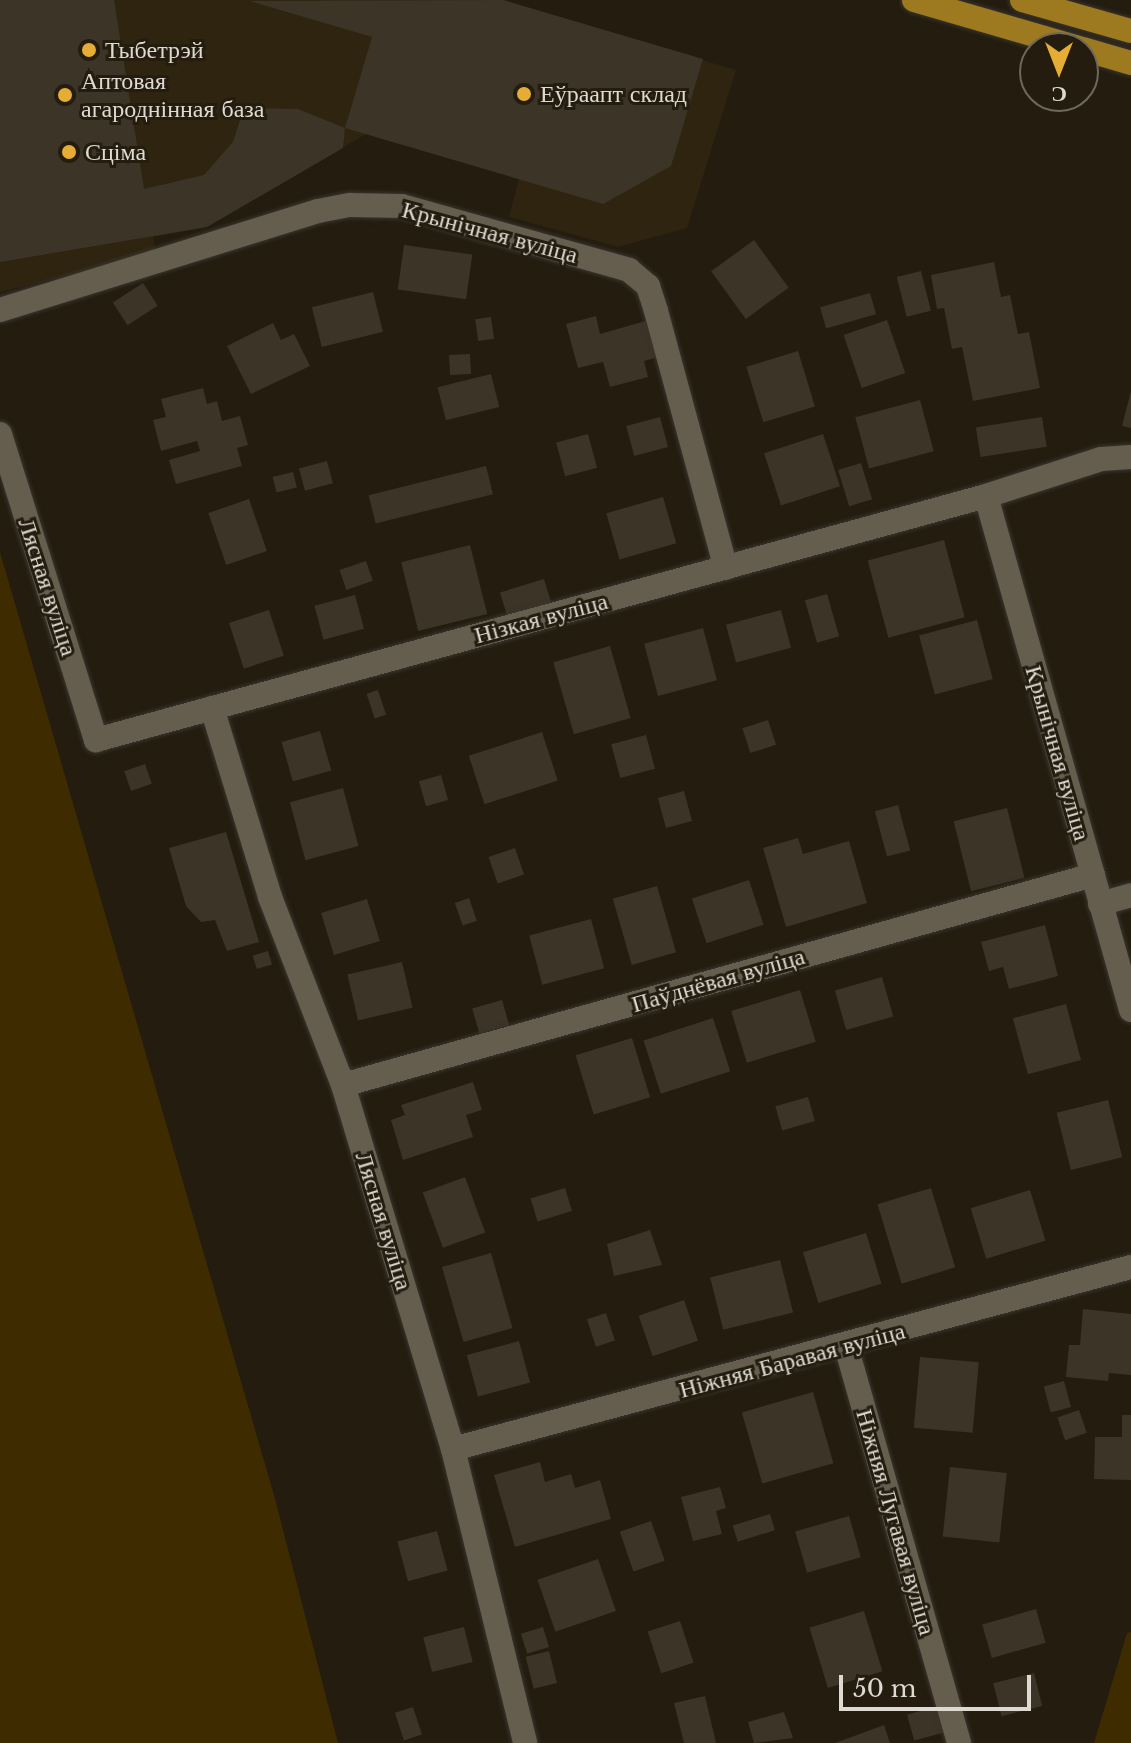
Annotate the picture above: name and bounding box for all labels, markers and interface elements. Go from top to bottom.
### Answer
north arrow [1019,32,1099,112]
place label: Тыбетрэй [105,36,204,64]
marker: Тыбетрэй [80,41,98,59]
place label: Аптовая агароднінная база [81,67,264,123]
place label: Еўраапт склад [540,80,687,108]
text: С [1051,81,1067,108]
marker: Еўраапт склад [515,85,533,103]
marker: Аптовая агароднінная база [56,86,74,104]
place label: Сціма [85,138,146,166]
marker: Сціма [60,143,78,161]
street label: Крынічная вуліца [399,195,581,269]
street label: Лясная вуліца [12,515,84,659]
street label: Нізкая вуліца [471,586,611,650]
street label: Крынічная вуліца [1019,662,1097,844]
street label: Паўднёвая вуліца [628,942,808,1018]
street label: Лясная вуліца [349,1148,419,1294]
street label: Ніжняя Баравая вуліца [676,1316,908,1404]
street label: Ніжняя Лугавая вуліца [850,1406,942,1638]
scale bar [843,1659,1035,1709]
text: 50 m [853,1674,916,1703]

